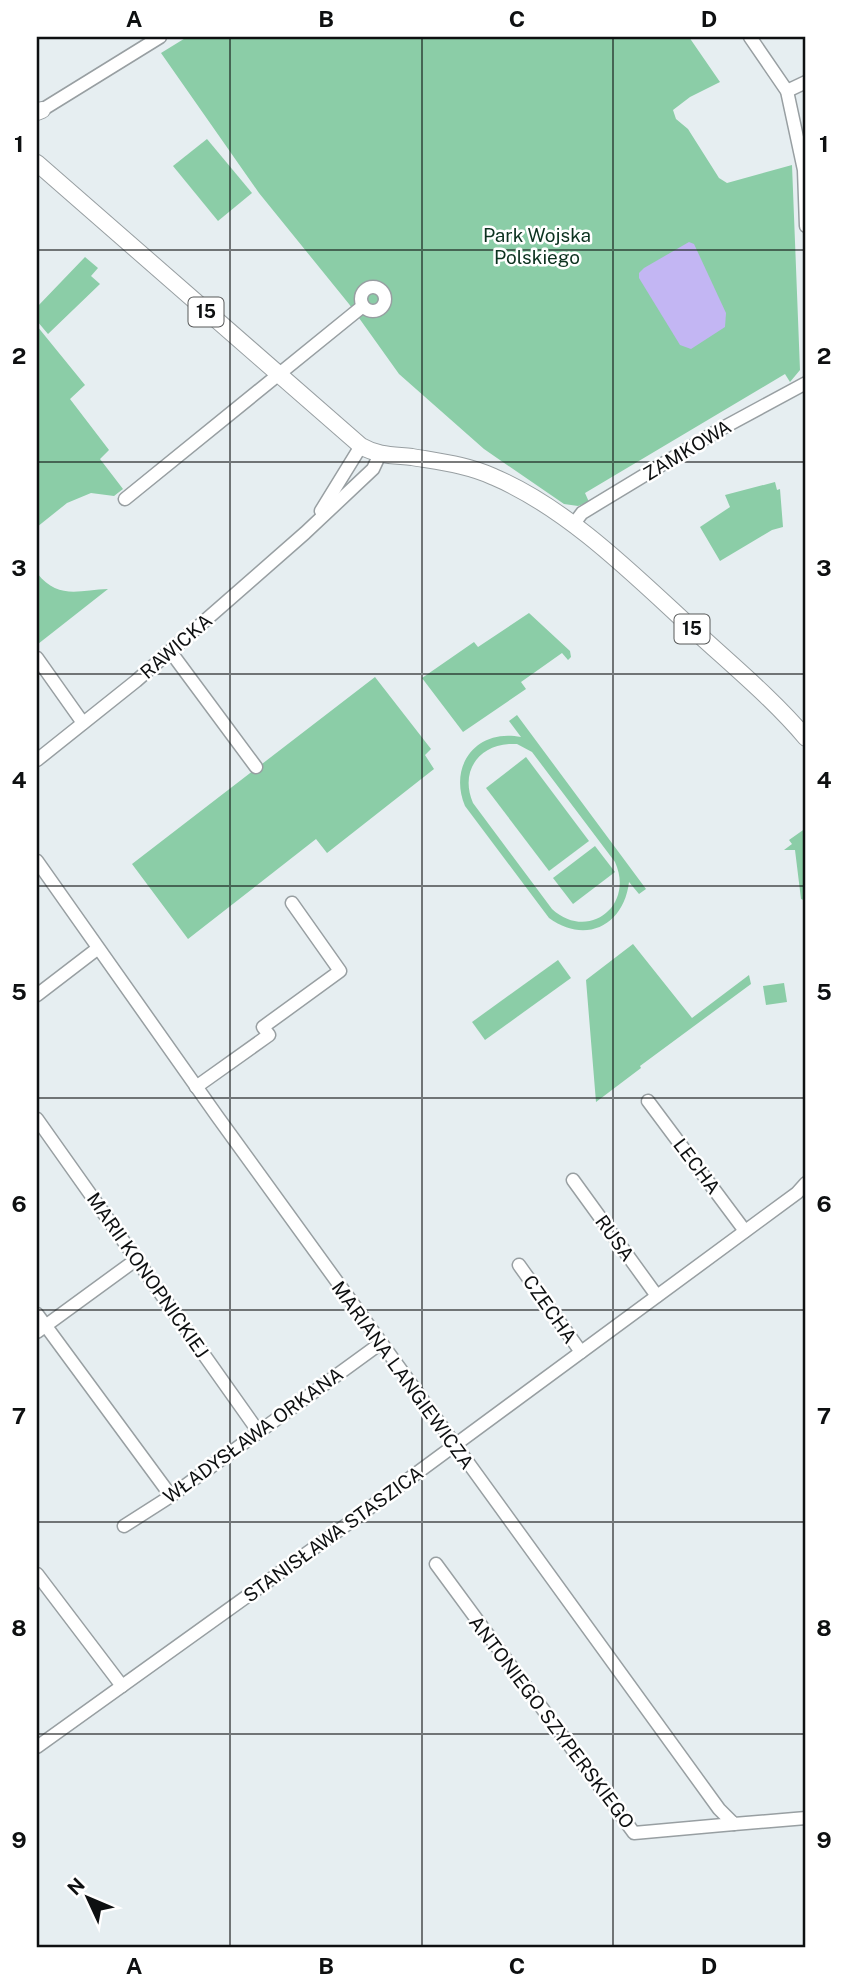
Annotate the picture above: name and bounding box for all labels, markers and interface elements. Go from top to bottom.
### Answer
text: A [126,5,143,32]
text: B [318,5,334,32]
text: C [509,5,525,32]
text: D [701,5,717,32]
text: 1 [14,130,24,157]
text: 1 [819,130,829,157]
park label: Park Wojska Polskiego [483,224,591,268]
road number: 15 [188,298,224,326]
text: 2 [12,342,26,369]
text: 2 [817,342,831,369]
street label: ZAMKOWA [639,415,735,485]
text: 3 [11,554,27,581]
text: 3 [816,554,832,581]
street label: RAWICKA [136,609,216,683]
road number: 15 [674,614,710,644]
text: 4 [11,766,27,793]
text: 4 [816,766,832,793]
text: 5 [11,978,27,1005]
text: 5 [816,978,832,1005]
street label: LECHA [669,1134,725,1198]
street label: MARII KONOPNICKIEJ [83,1188,213,1362]
text: 6 [11,1190,27,1217]
text: 6 [816,1190,832,1217]
street label: RUSA [591,1211,639,1265]
street label: CZECHA [519,1271,581,1347]
street label: MARIANA LANGIEWICZA [327,1277,479,1473]
street label: WŁADYSŁAWA ORKANA [159,1362,347,1508]
text: 7 [12,1402,26,1429]
text: 7 [817,1402,831,1429]
street label: STANISŁAWA STASZICA [239,1462,427,1606]
street label: ANTONIEGO SZYPERSKIEGO [465,1611,639,1833]
text: 8 [11,1614,27,1641]
text: 8 [816,1614,832,1641]
text: 9 [11,1826,27,1853]
text: 9 [816,1826,832,1853]
north arrow [52,1862,122,1932]
text: N [63,1873,89,1899]
text: A [126,1952,143,1979]
text: B [318,1952,334,1979]
text: C [509,1952,525,1979]
text: D [701,1952,717,1979]

